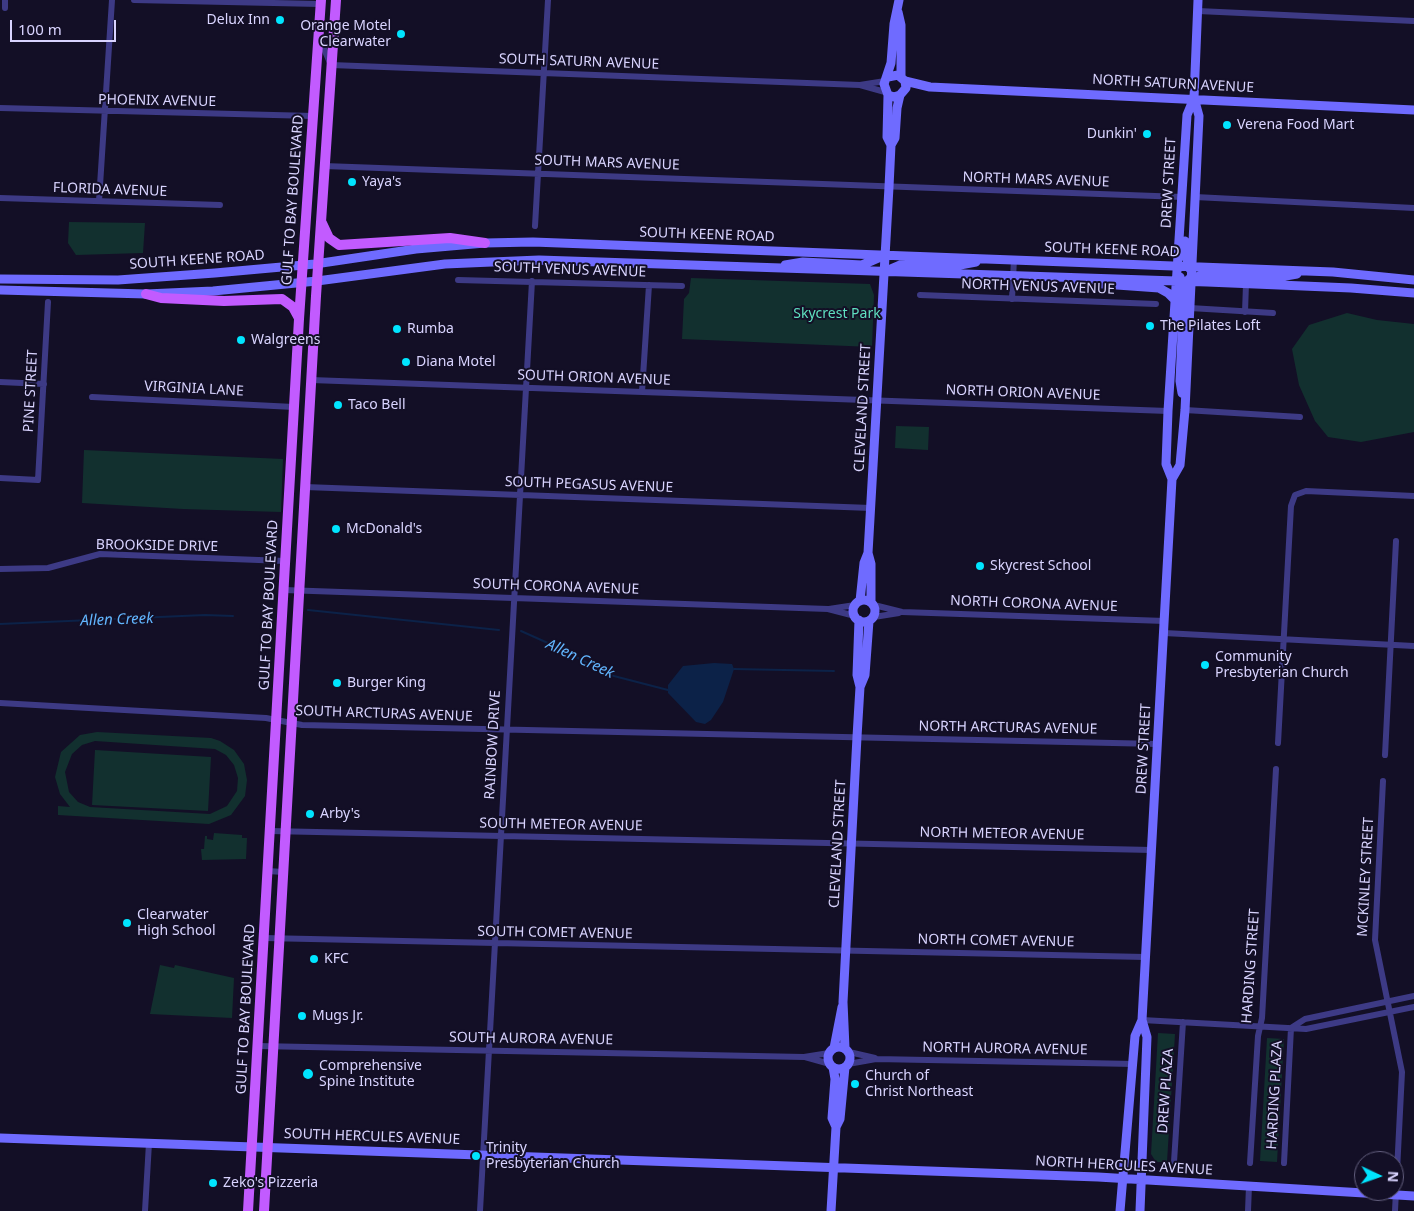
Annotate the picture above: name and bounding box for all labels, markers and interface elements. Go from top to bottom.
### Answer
scale bar [12,10,119,42]
place label: Delux Inn [207,12,270,28]
marker: Delux Inn [274,14,286,26]
place label: Orange Motel Clearwater [300,18,391,50]
text: 100 m [18,19,62,39]
marker: Orange Motel Clearwater [395,28,407,40]
street label: SOUTH SATURN AVENUE [498,51,660,73]
street label: NORTH SATURN AVENUE [1092,71,1254,97]
street label: PHOENIX AVENUE [98,92,216,110]
street label: GULF TO BAY BOULEVARD [279,114,307,286]
place label: Verena Food Mart [1237,117,1354,133]
marker: Verena Food Mart [1221,119,1233,131]
place label: Dunkin' [1087,126,1137,142]
marker: Dunkin' [1141,128,1153,140]
street label: DREW STREET [1158,137,1180,229]
street label: SOUTH MARS AVENUE [534,152,680,174]
street label: NORTH MARS AVENUE [962,169,1110,191]
place label: Yaya's [362,174,401,190]
marker: Yaya's [346,176,358,188]
street label: FLORIDA AVENUE [53,180,167,200]
street label: SOUTH KEENE ROAD [639,224,775,246]
street label: SOUTH KEENE ROAD [1044,239,1180,261]
street label: SOUTH KEENE ROAD [129,247,265,273]
street label: SOUTH VENUS AVENUE [494,259,646,281]
street label: NORTH VENUS AVENUE [961,276,1115,298]
park label: Skycrest Park [793,306,881,322]
place label: The Pilates Loft [1160,318,1260,334]
marker: The Pilates Loft [1144,320,1156,332]
place label: Rumba [407,321,454,337]
marker: Rumba [391,323,403,335]
place label: Walgreens [251,332,320,348]
marker: Walgreens [235,334,247,346]
street label: CLEVELAND STREET [851,343,875,473]
street label: PINE STREET [20,349,42,433]
place label: Diana Motel [416,354,496,370]
marker: Diana Motel [400,356,412,368]
street label: SOUTH ORION AVENUE [517,367,671,389]
street label: VIRGINIA LANE [144,378,244,400]
street label: NORTH ORION AVENUE [945,382,1101,404]
place label: Taco Bell [348,397,406,413]
marker: Taco Bell [332,399,344,411]
street label: SOUTH PEGASUS AVENUE [504,474,674,496]
street label: GULF TO BAY BOULEVARD [256,519,282,691]
place label: McDonald's [346,521,422,537]
marker: McDonald's [330,523,342,535]
street label: BROOKSIDE DRIVE [96,537,218,555]
place label: Skycrest School [990,558,1091,574]
marker: Skycrest School [974,560,986,572]
street label: SOUTH CORONA AVENUE [473,576,639,598]
street label: NORTH CORONA AVENUE [950,593,1118,615]
water label: Allen Creek [80,610,154,630]
water label: Allen Creek [543,635,617,683]
place label: Community Presbyterian Church [1215,649,1349,682]
marker: Community Presbyterian Church [1199,659,1211,671]
place label: Burger King [347,675,426,691]
marker: Burger King [331,677,343,689]
street label: RAINBOW DRIVE [482,690,504,800]
street label: SOUTH ARCTURAS AVENUE [295,703,473,725]
street label: DREW STREET [1133,703,1155,795]
street label: NORTH ARCTURAS AVENUE [918,718,1098,738]
street label: CLEVELAND STREET [826,779,850,909]
place label: Arby's [320,806,360,822]
marker: Arby's [304,808,316,820]
street label: SOUTH METEOR AVENUE [479,815,643,835]
street label: MCKINLEY STREET [1354,817,1378,937]
street label: NORTH METEOR AVENUE [920,824,1084,844]
place label: Clearwater High School [137,907,215,940]
street label: HARDING STREET [1239,908,1263,1024]
marker: Clearwater High School [121,917,133,929]
street label: GULF TO BAY BOULEVARD [233,923,259,1095]
street label: SOUTH COMET AVENUE [477,923,633,943]
street label: NORTH COMET AVENUE [918,931,1074,951]
place label: KFC [324,951,349,967]
marker: KFC [308,953,320,965]
place label: Mugs Jr. [312,1008,363,1024]
marker: Mugs Jr. [296,1010,308,1022]
street label: SOUTH AURORA AVENUE [449,1029,613,1049]
street label: NORTH AURORA AVENUE [922,1039,1088,1059]
street label: HARDING PLAZA [1264,1040,1286,1150]
street label: DREW PLAZA [1155,1048,1177,1134]
place label: Comprehensive Spine Institute [319,1058,422,1090]
marker: Comprehensive Spine Institute [301,1067,315,1081]
place label: Church of Christ Northeast [865,1068,973,1100]
marker: Church of Christ Northeast [849,1078,861,1090]
street label: SOUTH HERCULES AVENUE [284,1126,460,1148]
place label: Trinity Presbyterian Church [486,1140,620,1172]
marker: Trinity Presbyterian Church [470,1150,482,1162]
north arrow [1354,1151,1404,1201]
street label: NORTH HERCULES AVENUE [1035,1153,1213,1179]
text: N [1384,1171,1403,1183]
place label: Zeko's Pizzeria [223,1175,318,1191]
marker: Zeko's Pizzeria [207,1177,219,1189]

